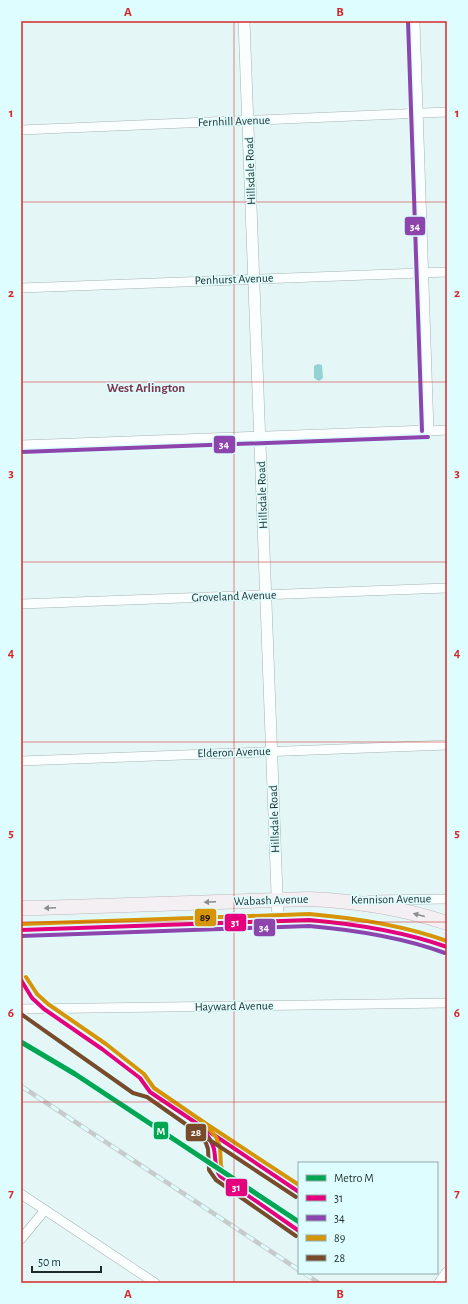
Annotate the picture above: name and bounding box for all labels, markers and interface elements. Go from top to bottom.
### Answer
text: A [124,6,132,19]
text: B [336,6,344,19]
text: 1 [9,107,13,120]
text: 1 [455,107,459,120]
street label: Fernhill Avenue [198,114,270,128]
street label: Hillsdale Road [243,137,257,205]
line badge: 34 [404,216,426,236]
text: 34 [410,221,421,232]
street label: Penhurst Avenue [194,272,274,286]
text: 2 [8,287,14,300]
text: 2 [454,287,460,300]
district label: West Arlington [107,382,185,395]
line badge: 34 [213,435,236,454]
text: 34 [219,439,230,450]
street label: Hillsdale Road [255,461,269,529]
text: 3 [8,467,14,480]
text: 3 [454,467,460,480]
street label: Groveland Avenue [191,589,277,603]
text: 4 [8,647,15,660]
text: 4 [454,647,461,660]
street label: Elderon Avenue [197,745,271,759]
street label: Hillsdale Road [267,785,281,853]
text: 5 [8,827,14,840]
text: 5 [454,827,460,840]
street label: Kennison Avenue [351,892,431,906]
street label: Wabash Avenue [233,893,309,907]
one-way arrow [204,899,216,906]
one-way arrow [43,905,56,911]
line badge: 89 [194,908,217,927]
text: 89 [200,912,210,923]
one-way arrow [413,912,426,918]
line badge: 31 [224,913,247,932]
text: 31 [231,917,239,928]
line badge: 34 [253,918,276,937]
text: 34 [259,922,270,933]
street label: Hayward Avenue [194,999,274,1014]
text: 6 [8,1007,14,1020]
text: 6 [454,1007,460,1020]
line badge: M [153,1121,169,1140]
line badge: 28 [185,1123,207,1142]
text: M [157,1126,166,1137]
text: 28 [191,1127,201,1138]
legend [298,1162,438,1274]
text: Metro M [334,1172,374,1184]
line badge: 31 [225,1178,248,1197]
text: 31 [232,1182,240,1193]
text: 7 [8,1187,14,1200]
text: 7 [454,1187,460,1200]
text: 31 [334,1192,343,1204]
text: 34 [334,1212,345,1224]
text: 89 [334,1232,346,1244]
scale bar [32,1248,101,1274]
text: 28 [334,1252,345,1264]
text: 50 m [38,1256,61,1268]
text: A [124,1288,132,1301]
text: B [336,1288,344,1301]

